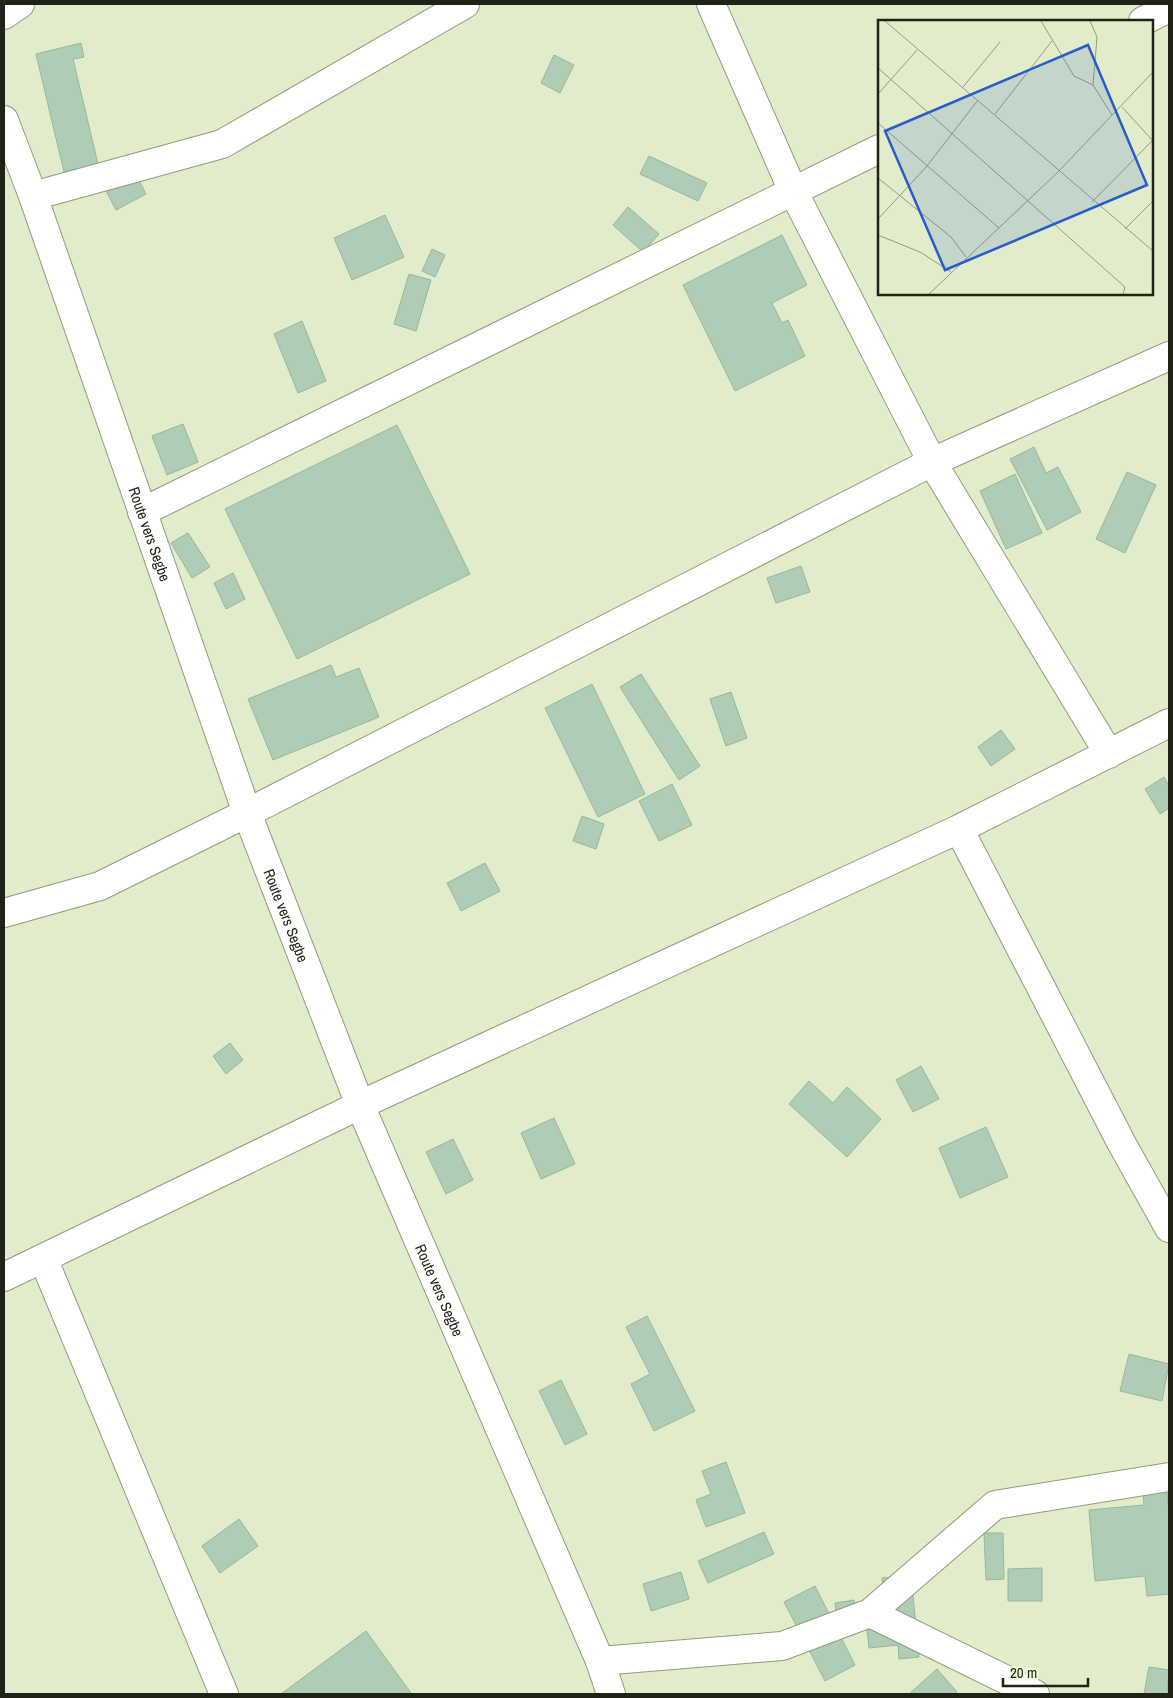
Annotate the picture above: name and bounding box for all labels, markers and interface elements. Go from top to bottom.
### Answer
inset map [878,20,1153,295]
street label: Route vers Segbe [124,484,176,584]
street label: Route vers Segbe [259,865,314,965]
street label: Route vers Segbe [411,1241,469,1340]
scale bar [1003,1656,1088,1688]
text: 20 m [1010,1662,1037,1683]

